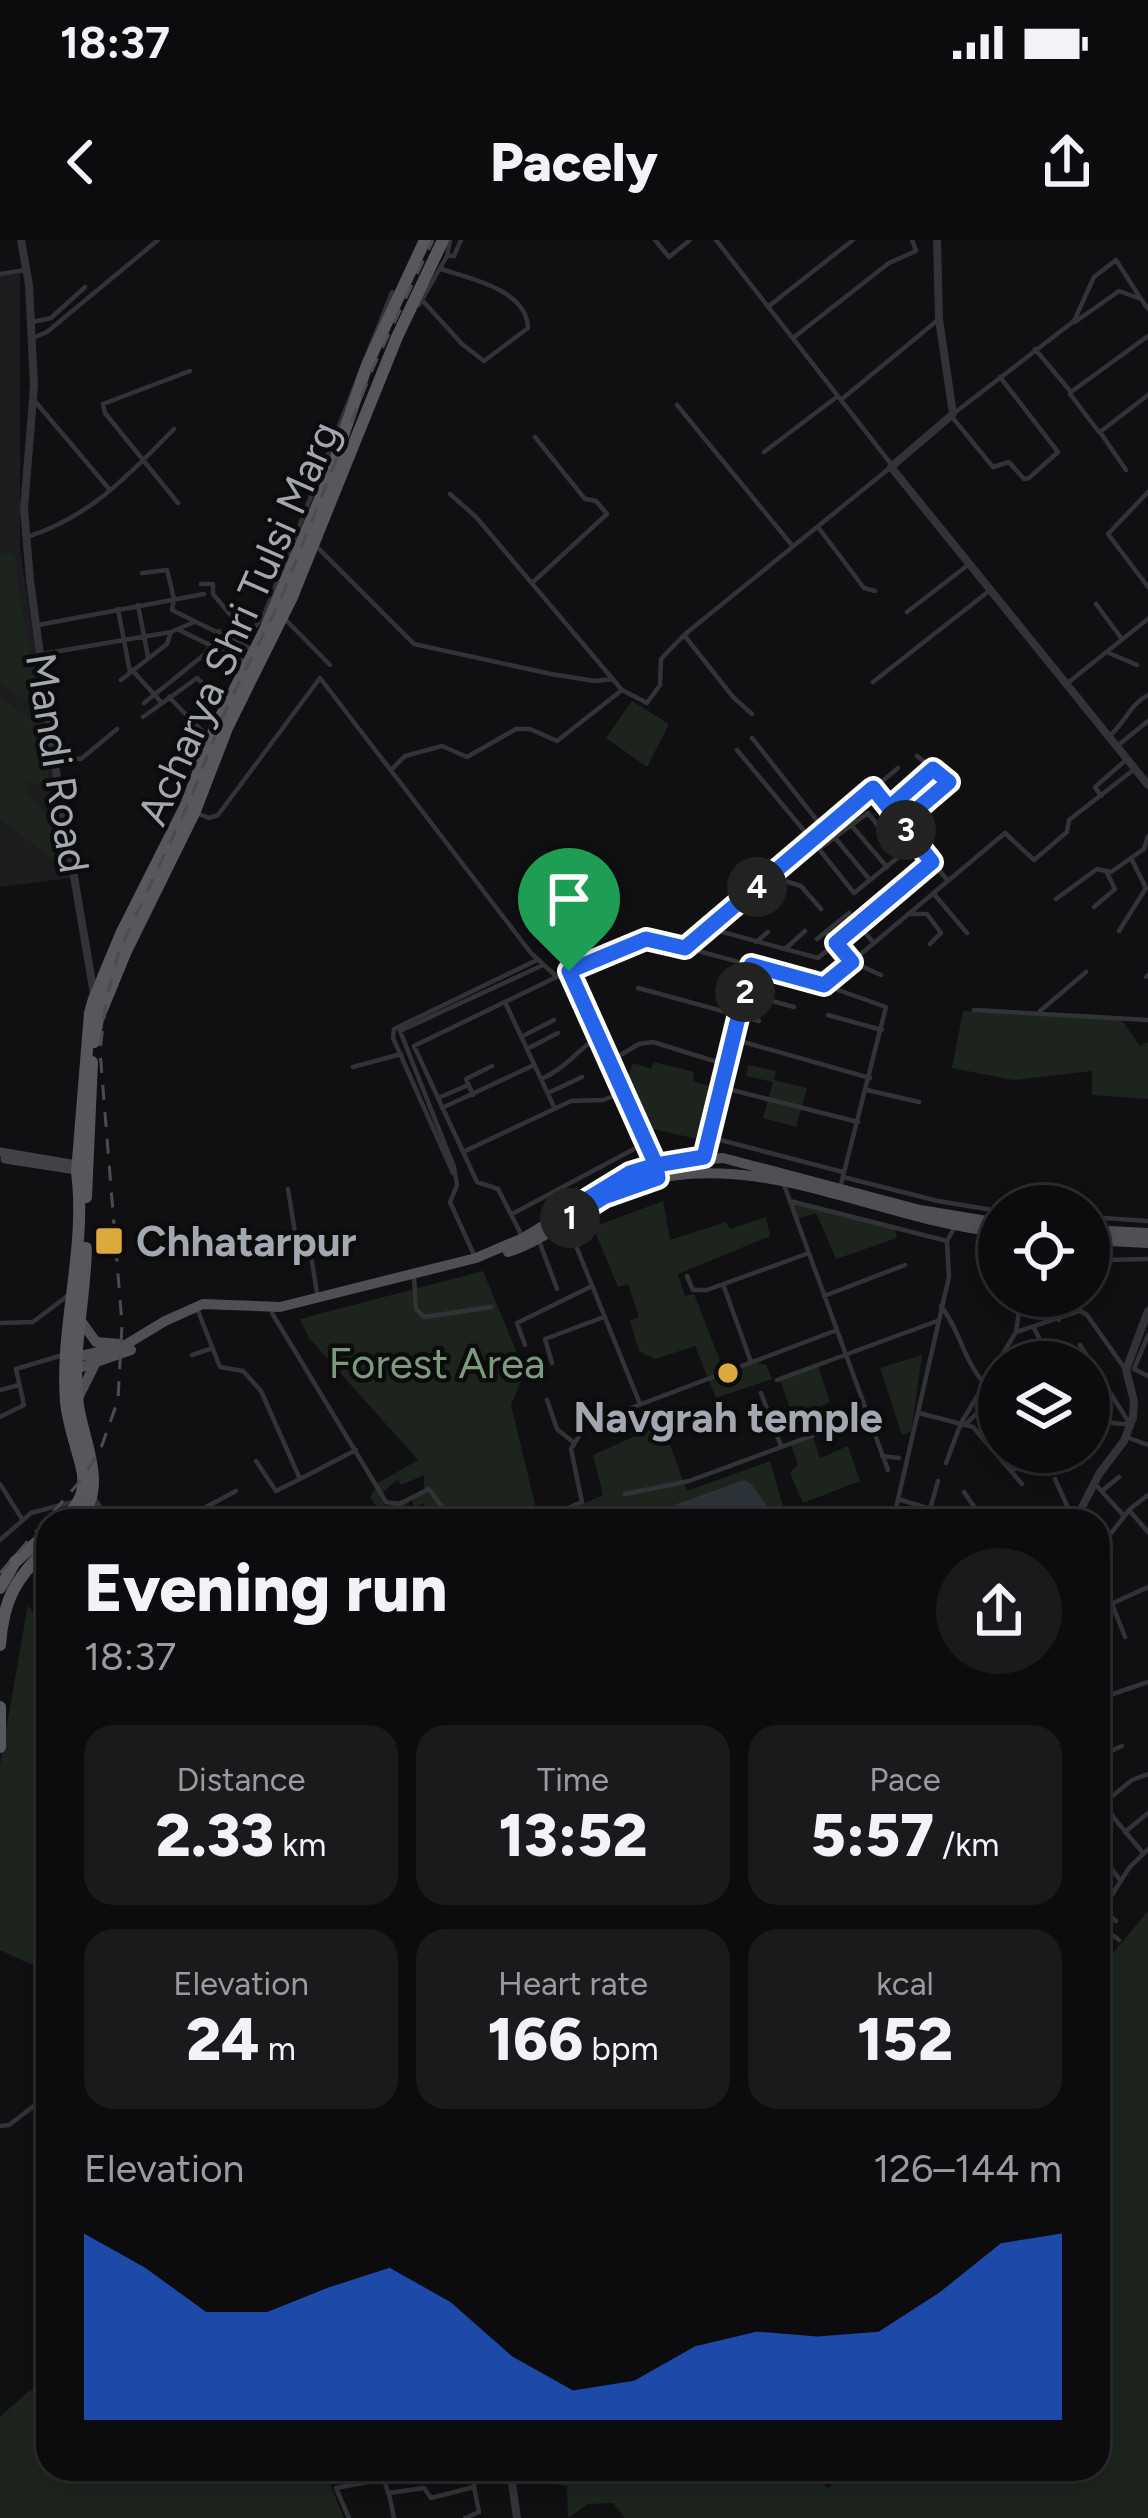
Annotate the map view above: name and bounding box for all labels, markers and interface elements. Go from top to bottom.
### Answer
text: 18:37 [60,15,170,69]
icon: back [48,129,114,195]
icon: share [1034,129,1100,195]
text: Pacely [490,130,658,195]
street label: Acharya Shri Tulsi Marg [126,414,350,833]
street label: Mandi Road [15,650,100,877]
pin: 3 [876,800,936,860]
text: 3 [897,810,915,849]
pin [518,848,620,971]
pin: 4 [727,857,787,917]
icon: arrive [536,866,602,932]
text: 4 [747,867,767,906]
pin: 2 [715,962,775,1022]
text: 2 [735,972,755,1011]
map controls [978,1185,1110,1473]
button: locate [978,1185,1110,1317]
pin: 1 [540,1188,600,1248]
text: 1 [563,1198,577,1237]
place label: Chhatarpur [136,1216,357,1267]
marker: Chhatarpur [93,1225,125,1257]
park label: Forest Area [329,1338,545,1389]
button: layers [978,1341,1110,1473]
marker: Navgrah temple [715,1360,741,1386]
place label: Navgrah temple [573,1392,883,1443]
text: Evening run [84,1548,448,1628]
button: share [936,1548,1062,1674]
text: 18:37 [84,1633,176,1680]
text: Distance [176,1760,306,1799]
text: Time [537,1760,609,1799]
text: Pace [869,1760,941,1799]
text: 2.33 [156,1799,274,1871]
text: 13:52 [499,1799,647,1871]
text: 5:57 [811,1799,934,1871]
text: km [274,1825,326,1864]
text: /km [934,1825,999,1864]
text: Elevation [173,1964,309,2003]
text: Heart rate [498,1964,648,2003]
text: kcal [876,1964,934,2003]
text: 24 [186,2003,260,2075]
text: 166 [488,2003,583,2075]
text: 152 [857,2003,953,2075]
text: m [260,2029,296,2068]
text: bpm [583,2029,658,2068]
text: Elevation [84,2145,244,2192]
text: 126–144 m [873,2145,1062,2192]

